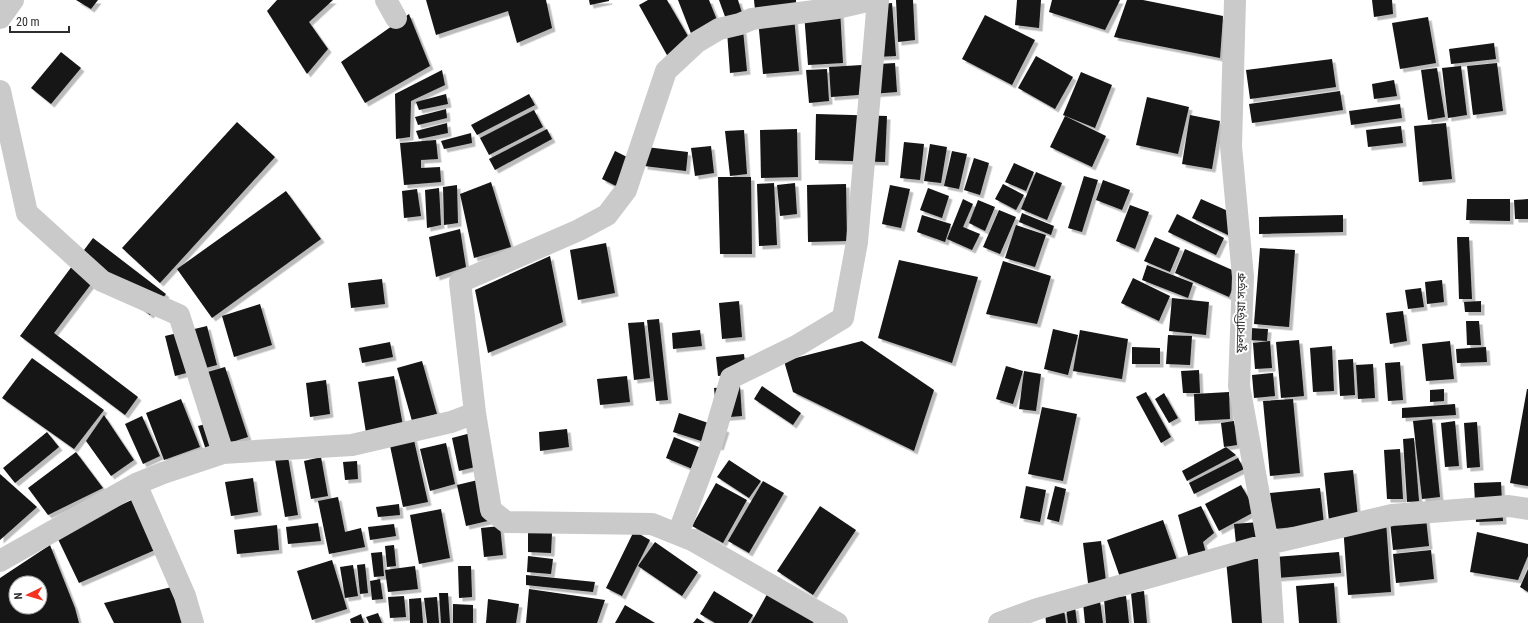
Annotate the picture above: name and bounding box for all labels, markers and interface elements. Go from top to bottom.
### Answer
scale bar [10,8,69,34]
text: 20 m [16,15,40,29]
street label: ফুলবাড়িয়া সড়ক [1232,273,1250,354]
north arrow [8,575,48,615]
text: N [12,592,25,600]

